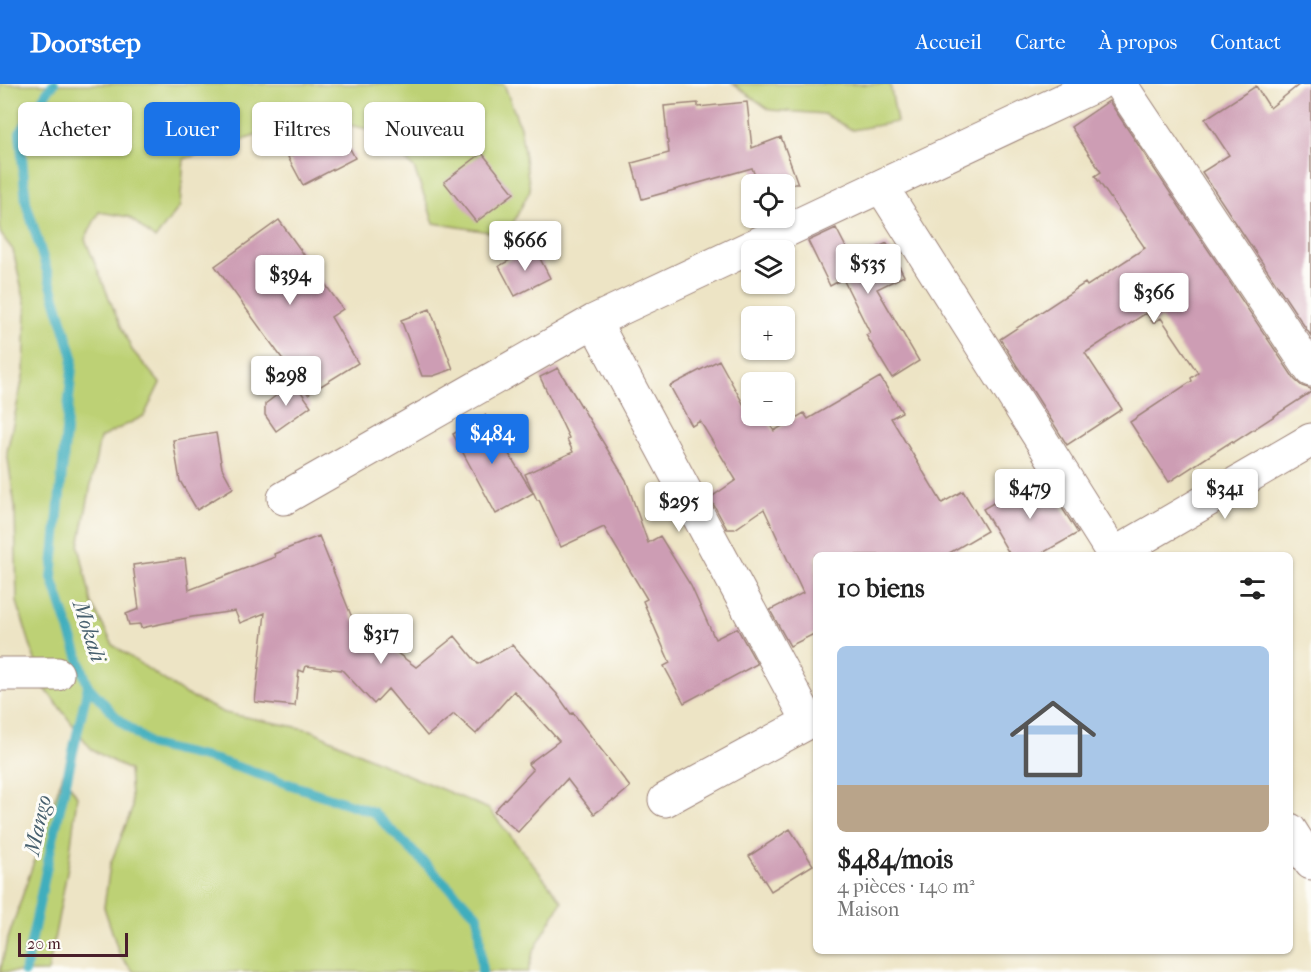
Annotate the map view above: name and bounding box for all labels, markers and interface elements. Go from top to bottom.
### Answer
text: Doorstep [30,26,141,59]
text: Accueil [916,30,982,54]
text: Carte [1015,30,1066,54]
text: À propos [1099,30,1177,54]
text: Contact [1210,30,1281,54]
chip: Acheter [18,102,132,156]
chip: Louer [144,102,240,156]
chip: Filtres [252,102,352,156]
chip: Nouveau [364,102,485,156]
map controls [741,174,795,426]
button: locate [741,174,795,228]
pin: $666 [489,221,561,272]
text: $666 [503,229,547,252]
button: layers [741,240,795,294]
pin: $535 [832,244,904,295]
text: $535 [850,252,886,275]
pin: $394 [254,255,326,306]
text: $394 [269,263,311,286]
pin: $366 [1118,273,1190,324]
text: $366 [1134,281,1174,304]
button: + [741,306,795,360]
pin: $298 [250,356,322,407]
text: $298 [265,364,307,387]
button: − [741,372,795,426]
pin: $484 [456,414,528,465]
text: $484 [470,422,514,445]
pin: $479 [994,469,1066,520]
pin: $341 [1189,469,1261,520]
text: $479 [1009,477,1051,500]
text: $341 [1206,477,1244,500]
pin: $295 [643,482,715,533]
text: $295 [659,490,699,513]
icon: filters [1236,572,1269,605]
text: 10 biens [837,573,925,604]
water label: Mokali [66,595,112,667]
pin: $317 [345,614,417,665]
text: $317 [363,622,399,645]
icon: home [999,685,1107,793]
water label: Mango [19,793,57,860]
text: $484/mois [837,844,953,875]
text: 4 pièces · 140 m² [837,875,975,898]
text: Maison [837,898,899,921]
scale bar [18,930,128,958]
text: 20 m [27,934,61,953]

